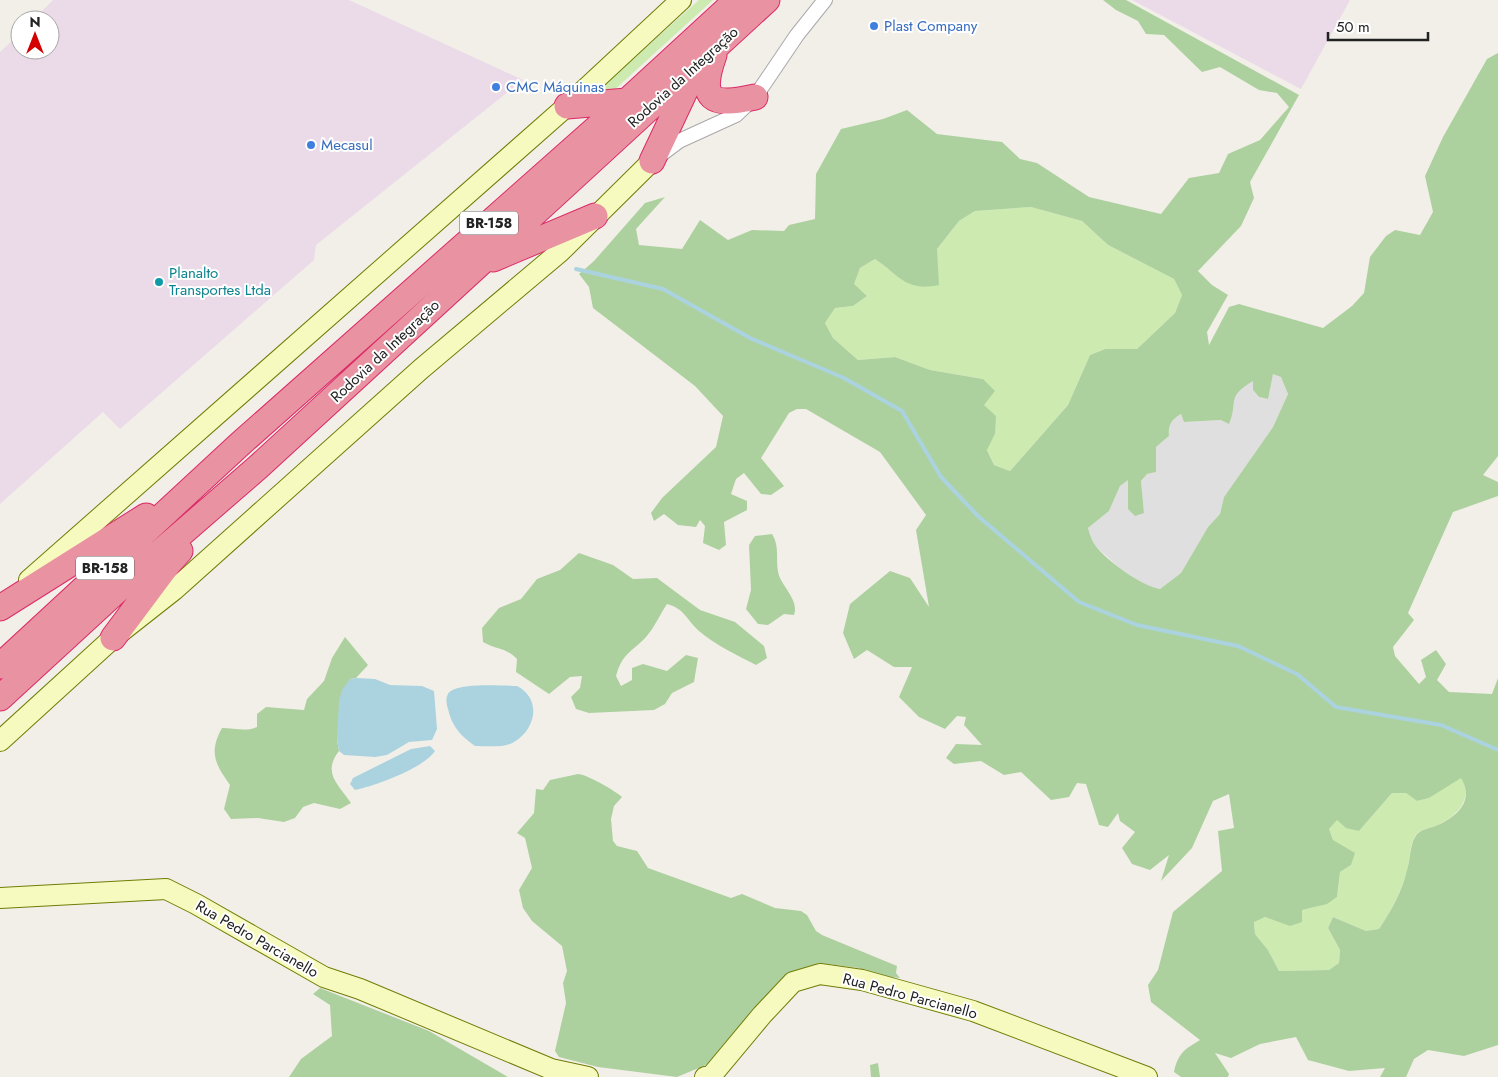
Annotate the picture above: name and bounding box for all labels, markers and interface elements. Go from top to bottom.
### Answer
north arrow [10,10,60,60]
scale bar [1328,10,1428,42]
text: N [29,12,41,32]
place label: Plast Company [884,15,978,37]
text: 50 m [1336,16,1370,38]
marker: Plast Company [868,20,880,32]
street label: Rodovia da Integração [623,21,743,133]
place label: CMC Máquinas [506,76,604,98]
marker: CMC Máquinas [490,81,502,93]
place label: Mecasul [321,134,373,156]
marker: Mecasul [305,139,317,151]
road number: BR-158 [460,212,518,234]
place label: Planalto Transportes Ltda [169,262,271,301]
marker: Planalto Transportes Ltda [153,276,165,288]
street label: Rodovia da Integração [326,295,444,407]
road number: BR-158 [76,556,134,580]
street label: Rua Pedro Parcianello [192,895,322,983]
street label: Rua Pedro Parcianello [840,967,980,1025]

